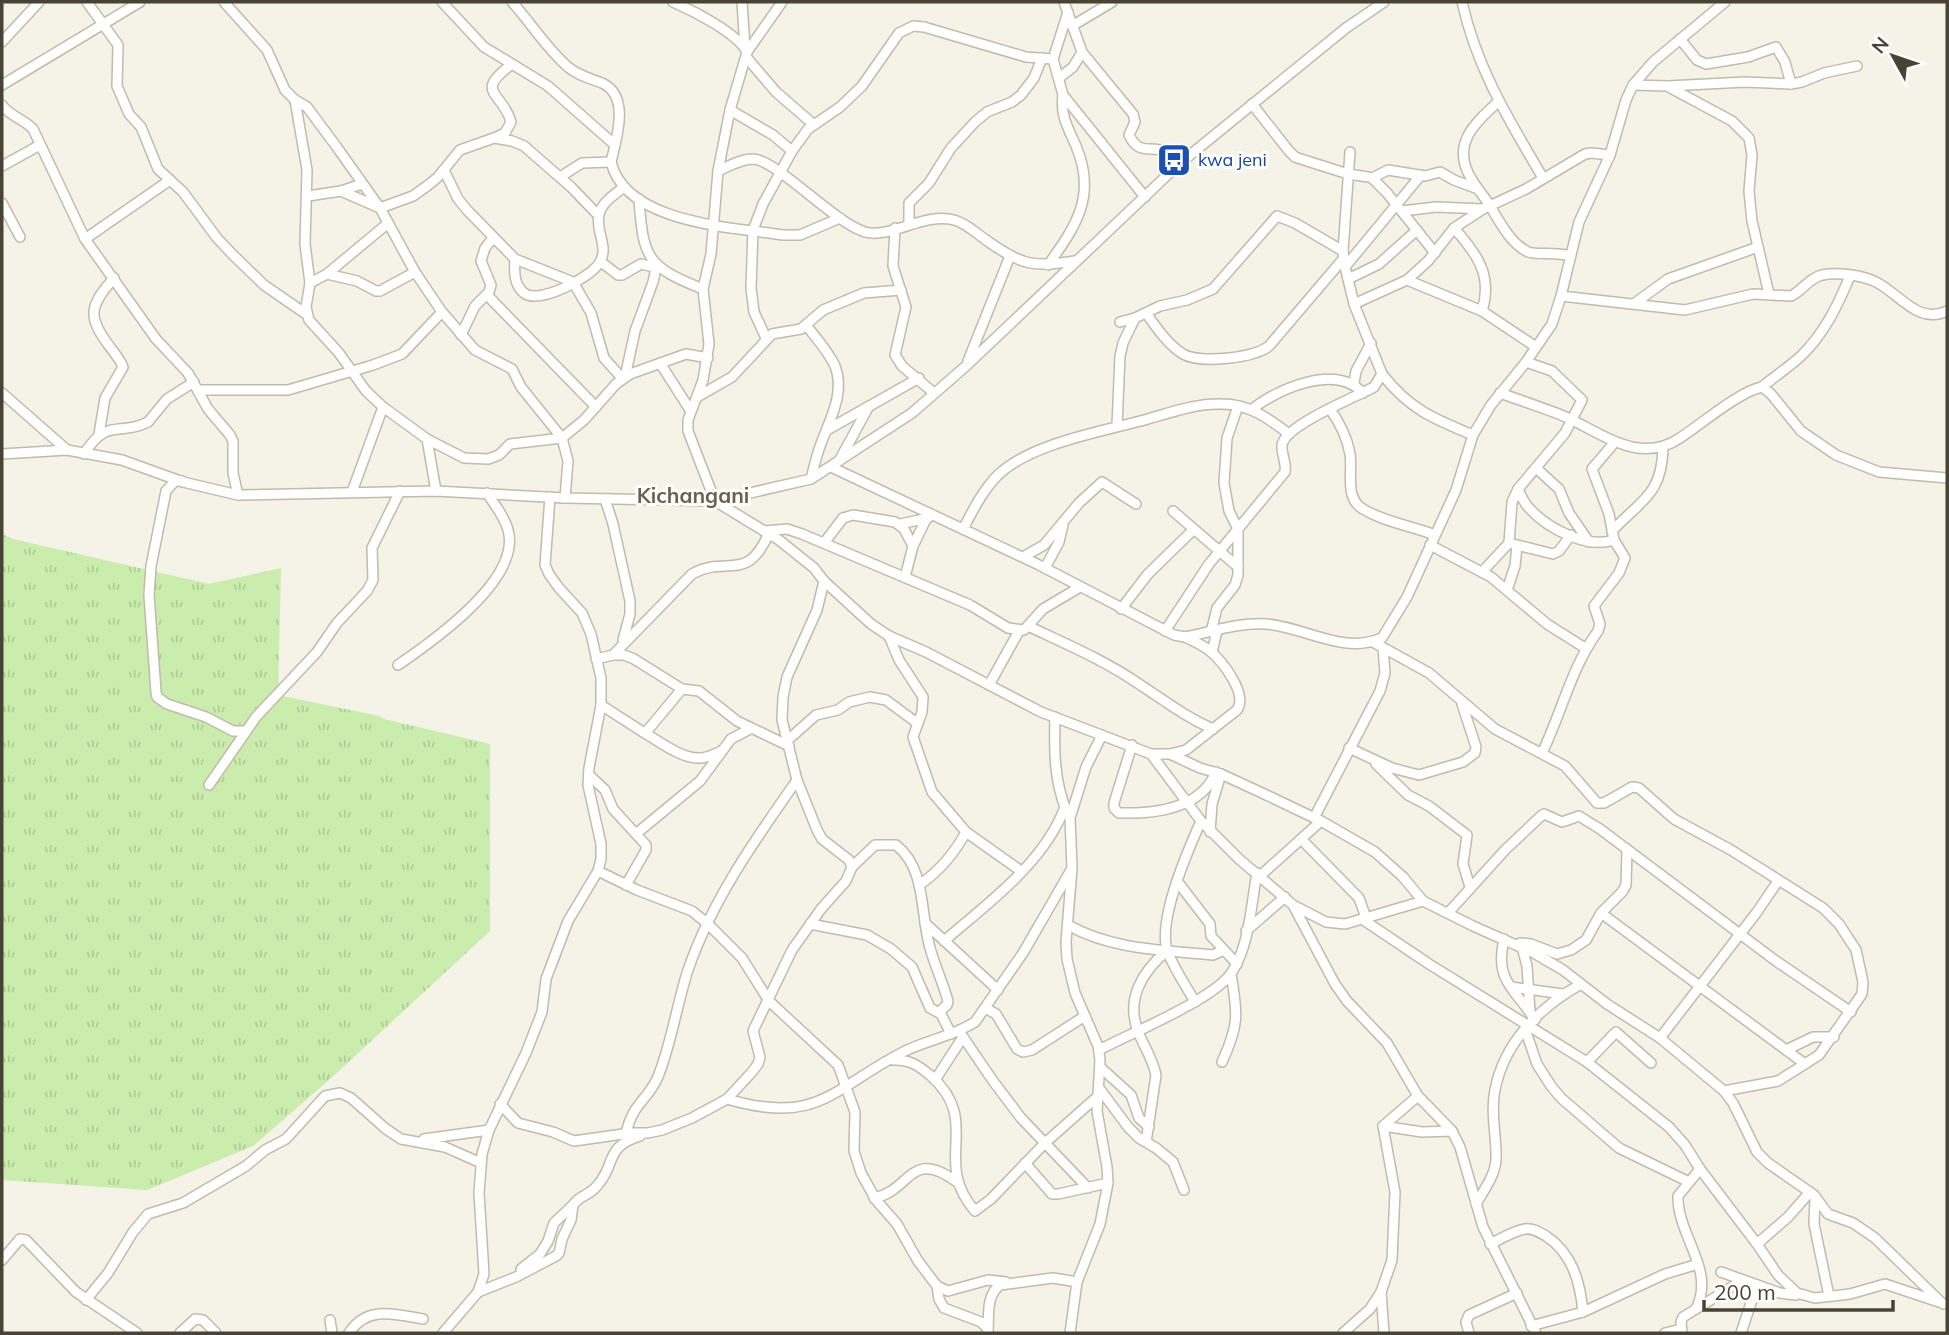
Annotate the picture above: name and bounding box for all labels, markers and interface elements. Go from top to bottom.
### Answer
north arrow [1858,21,1928,91]
text: N [1866,32,1894,58]
bus stop icon: kwa jeni [1155,141,1193,179]
place label: kwa jeni [1198,148,1267,171]
district label: Kichangani [637,482,749,508]
scale bar [1704,1268,1893,1312]
text: 200 m [1714,1279,1776,1305]

